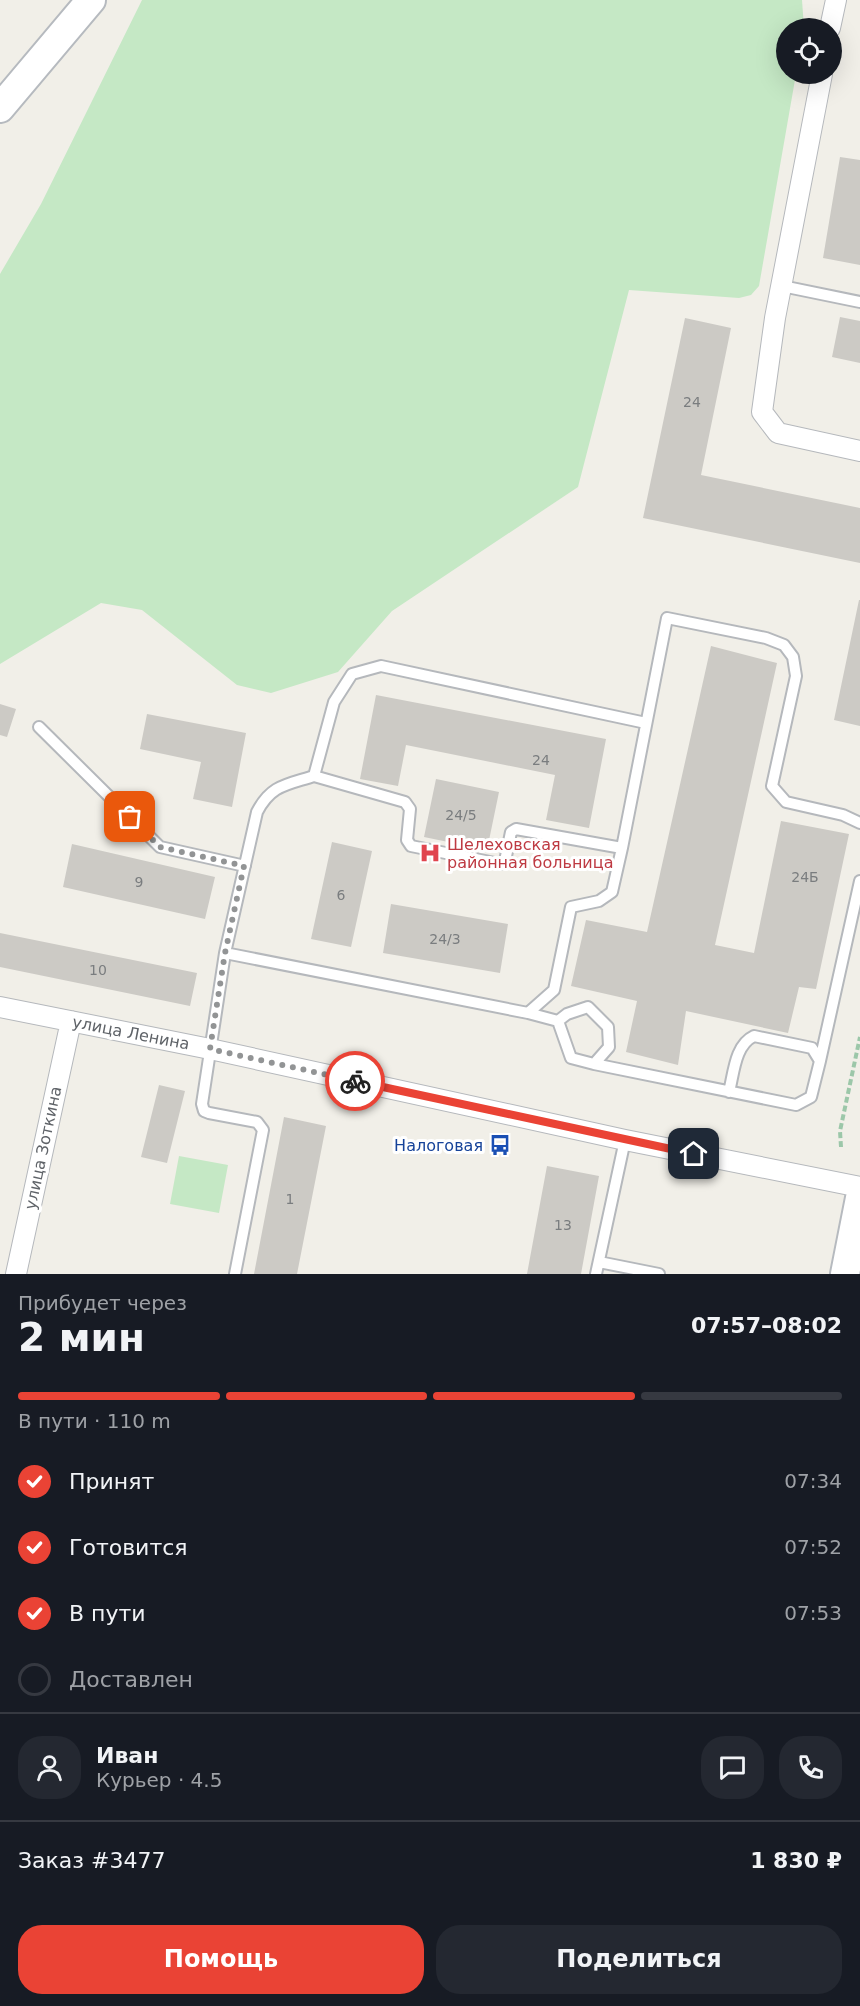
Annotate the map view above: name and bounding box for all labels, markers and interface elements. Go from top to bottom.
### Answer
map controls [776,18,842,84]
button: locate [776,18,842,84]
house number: 24 [683,394,701,410]
house number: 24 [532,752,550,768]
pin [104,791,155,842]
icon: bag [113,800,146,833]
house number: 24/5 [445,807,477,823]
place label: Шелеховская районная больница [447,835,613,872]
hospital icon: Шелеховская районная больница [418,841,442,865]
house number: 24Б [791,869,819,885]
house number: 9 [135,874,143,890]
house number: 6 [337,887,346,903]
house number: 24/3 [429,931,461,947]
house number: 10 [89,962,107,978]
street label: улица Ленина [71,1012,191,1054]
courier [325,1051,385,1111]
icon: bike [339,1065,372,1098]
street label: улица Зоткина [21,1085,65,1211]
pin [668,1128,719,1179]
bus stop icon: Налоговая [488,1133,512,1157]
place label: Налоговая [394,1136,483,1155]
icon: home [677,1137,710,1170]
house number: 1 [286,1191,294,1207]
house number: 13 [554,1217,572,1233]
text: Прибудет через [18,1291,187,1315]
text: 07:57–08:02 [691,1313,842,1338]
text: 2 мин [18,1315,145,1360]
text: В пути · 110 m [18,1409,171,1433]
icon: check [18,1465,51,1498]
text: Принят [69,1469,154,1494]
text: 07:34 [784,1469,842,1493]
icon: check [18,1531,51,1564]
text: Готовится [69,1535,188,1560]
text: 07:52 [784,1535,842,1559]
icon: check [18,1597,51,1630]
text: В пути [69,1601,146,1626]
text: 07:53 [784,1601,842,1625]
text: Доставлен [69,1667,193,1692]
button: person [18,1736,81,1799]
button: chat [701,1736,764,1799]
button: phone [779,1736,842,1799]
text: Иван [96,1743,158,1768]
text: Курьер · 4.5 [96,1768,222,1792]
text: Заказ #3477 [18,1848,165,1873]
text: 1 830 ₽ [750,1848,842,1873]
button: Помощь [18,1925,424,1994]
button: Поделиться [436,1925,842,1994]

